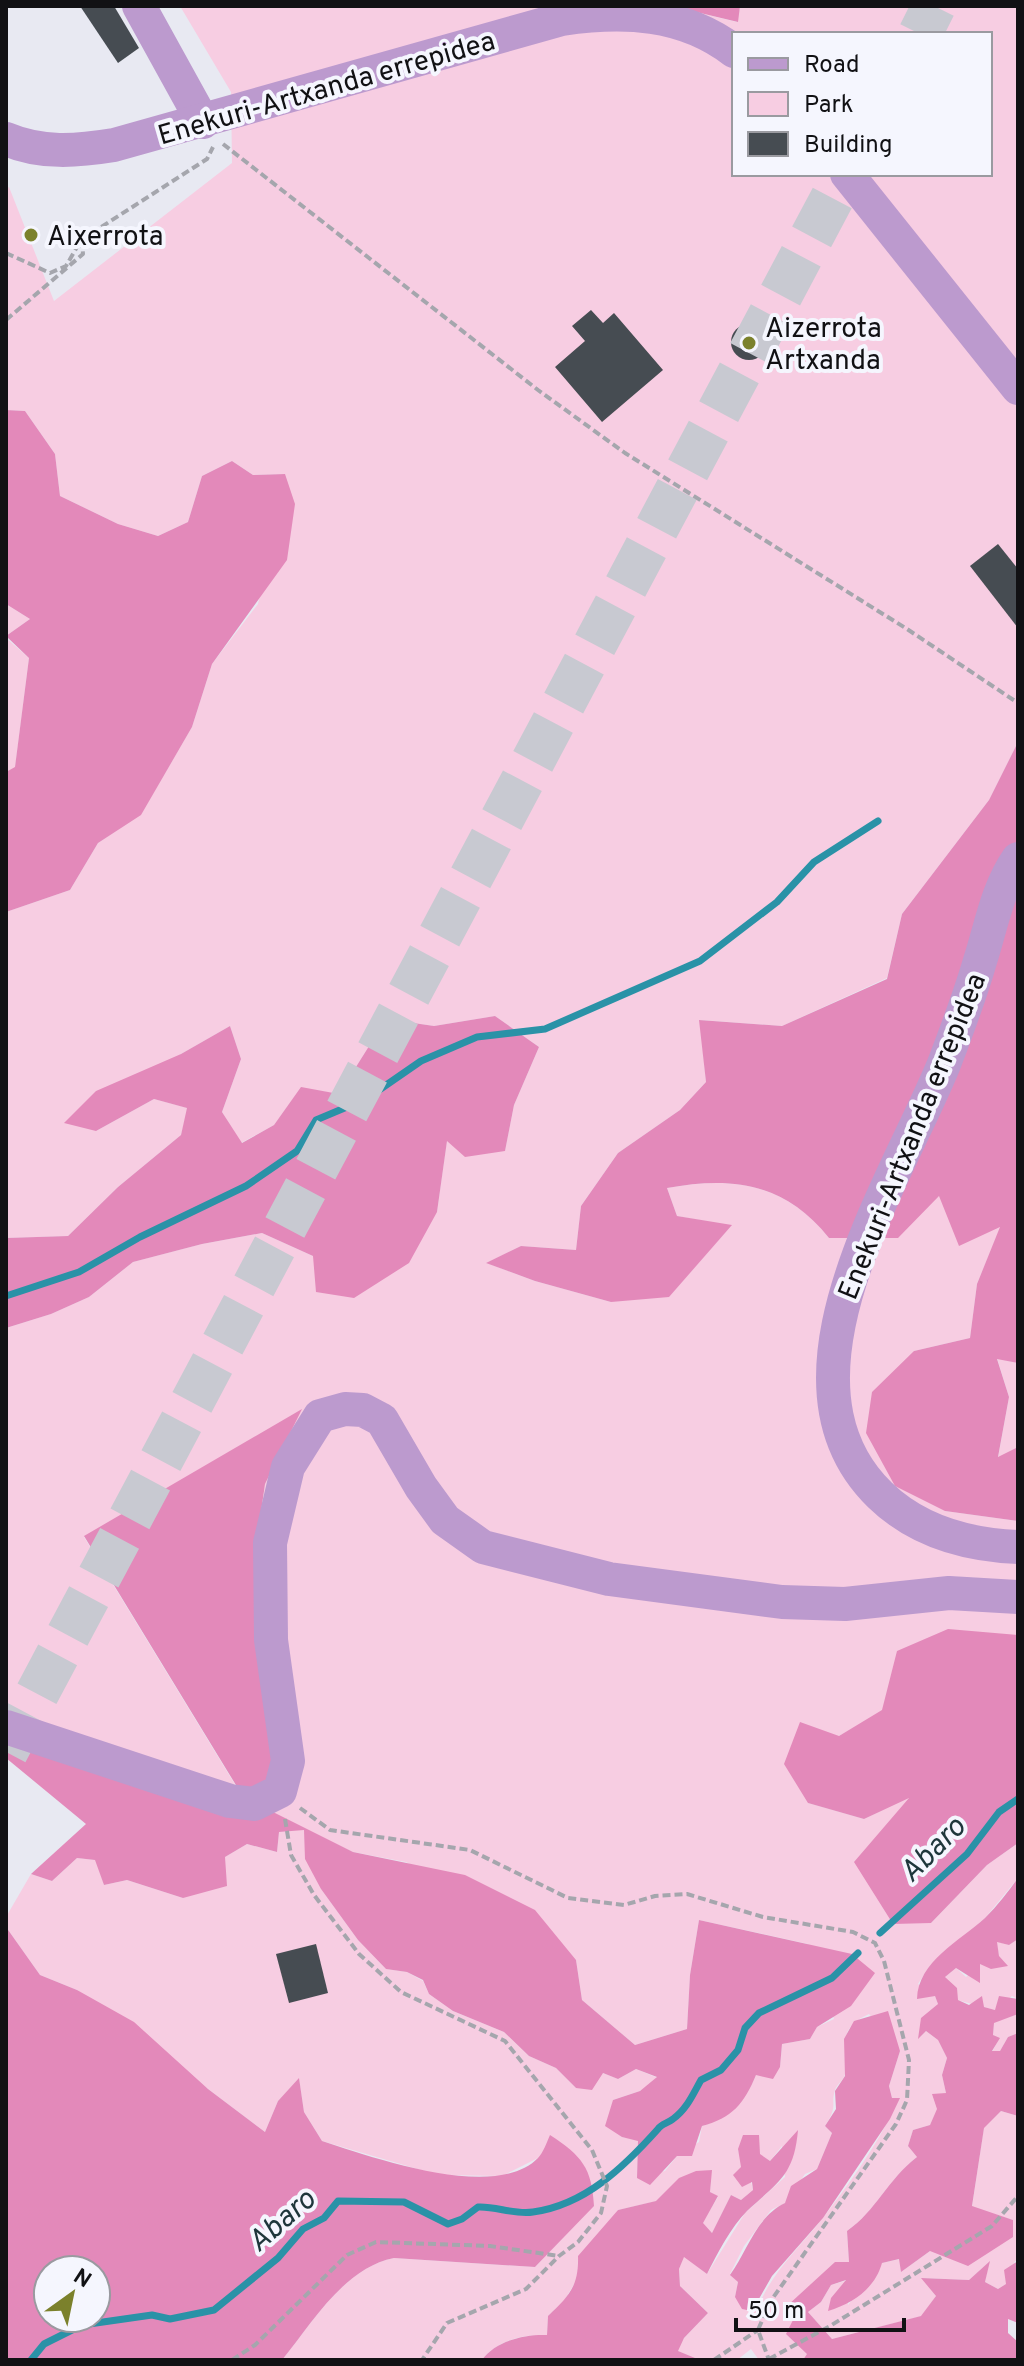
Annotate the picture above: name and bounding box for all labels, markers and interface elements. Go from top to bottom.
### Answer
street label: Enekuri-Artxanda errepidea [154,24,500,155]
legend [732,32,992,176]
text: Road [804,51,860,81]
text: Park [804,91,854,121]
text: Building [804,131,893,161]
place label: Aixerrota [47,220,163,256]
marker: Aixerrota [22,226,40,244]
place label: Aizerrota Artxanda [765,312,882,380]
marker: Aizerrota Artxanda [740,334,758,352]
street label: Enekuri-Artxanda errepidea [832,969,996,1306]
water label: Abaro [893,1810,975,1891]
water label: Abaro [241,2182,324,2261]
north arrow [32,2254,112,2334]
text: N [68,2264,96,2295]
scale bar [736,2282,904,2332]
text: 50 m [748,2297,804,2327]

